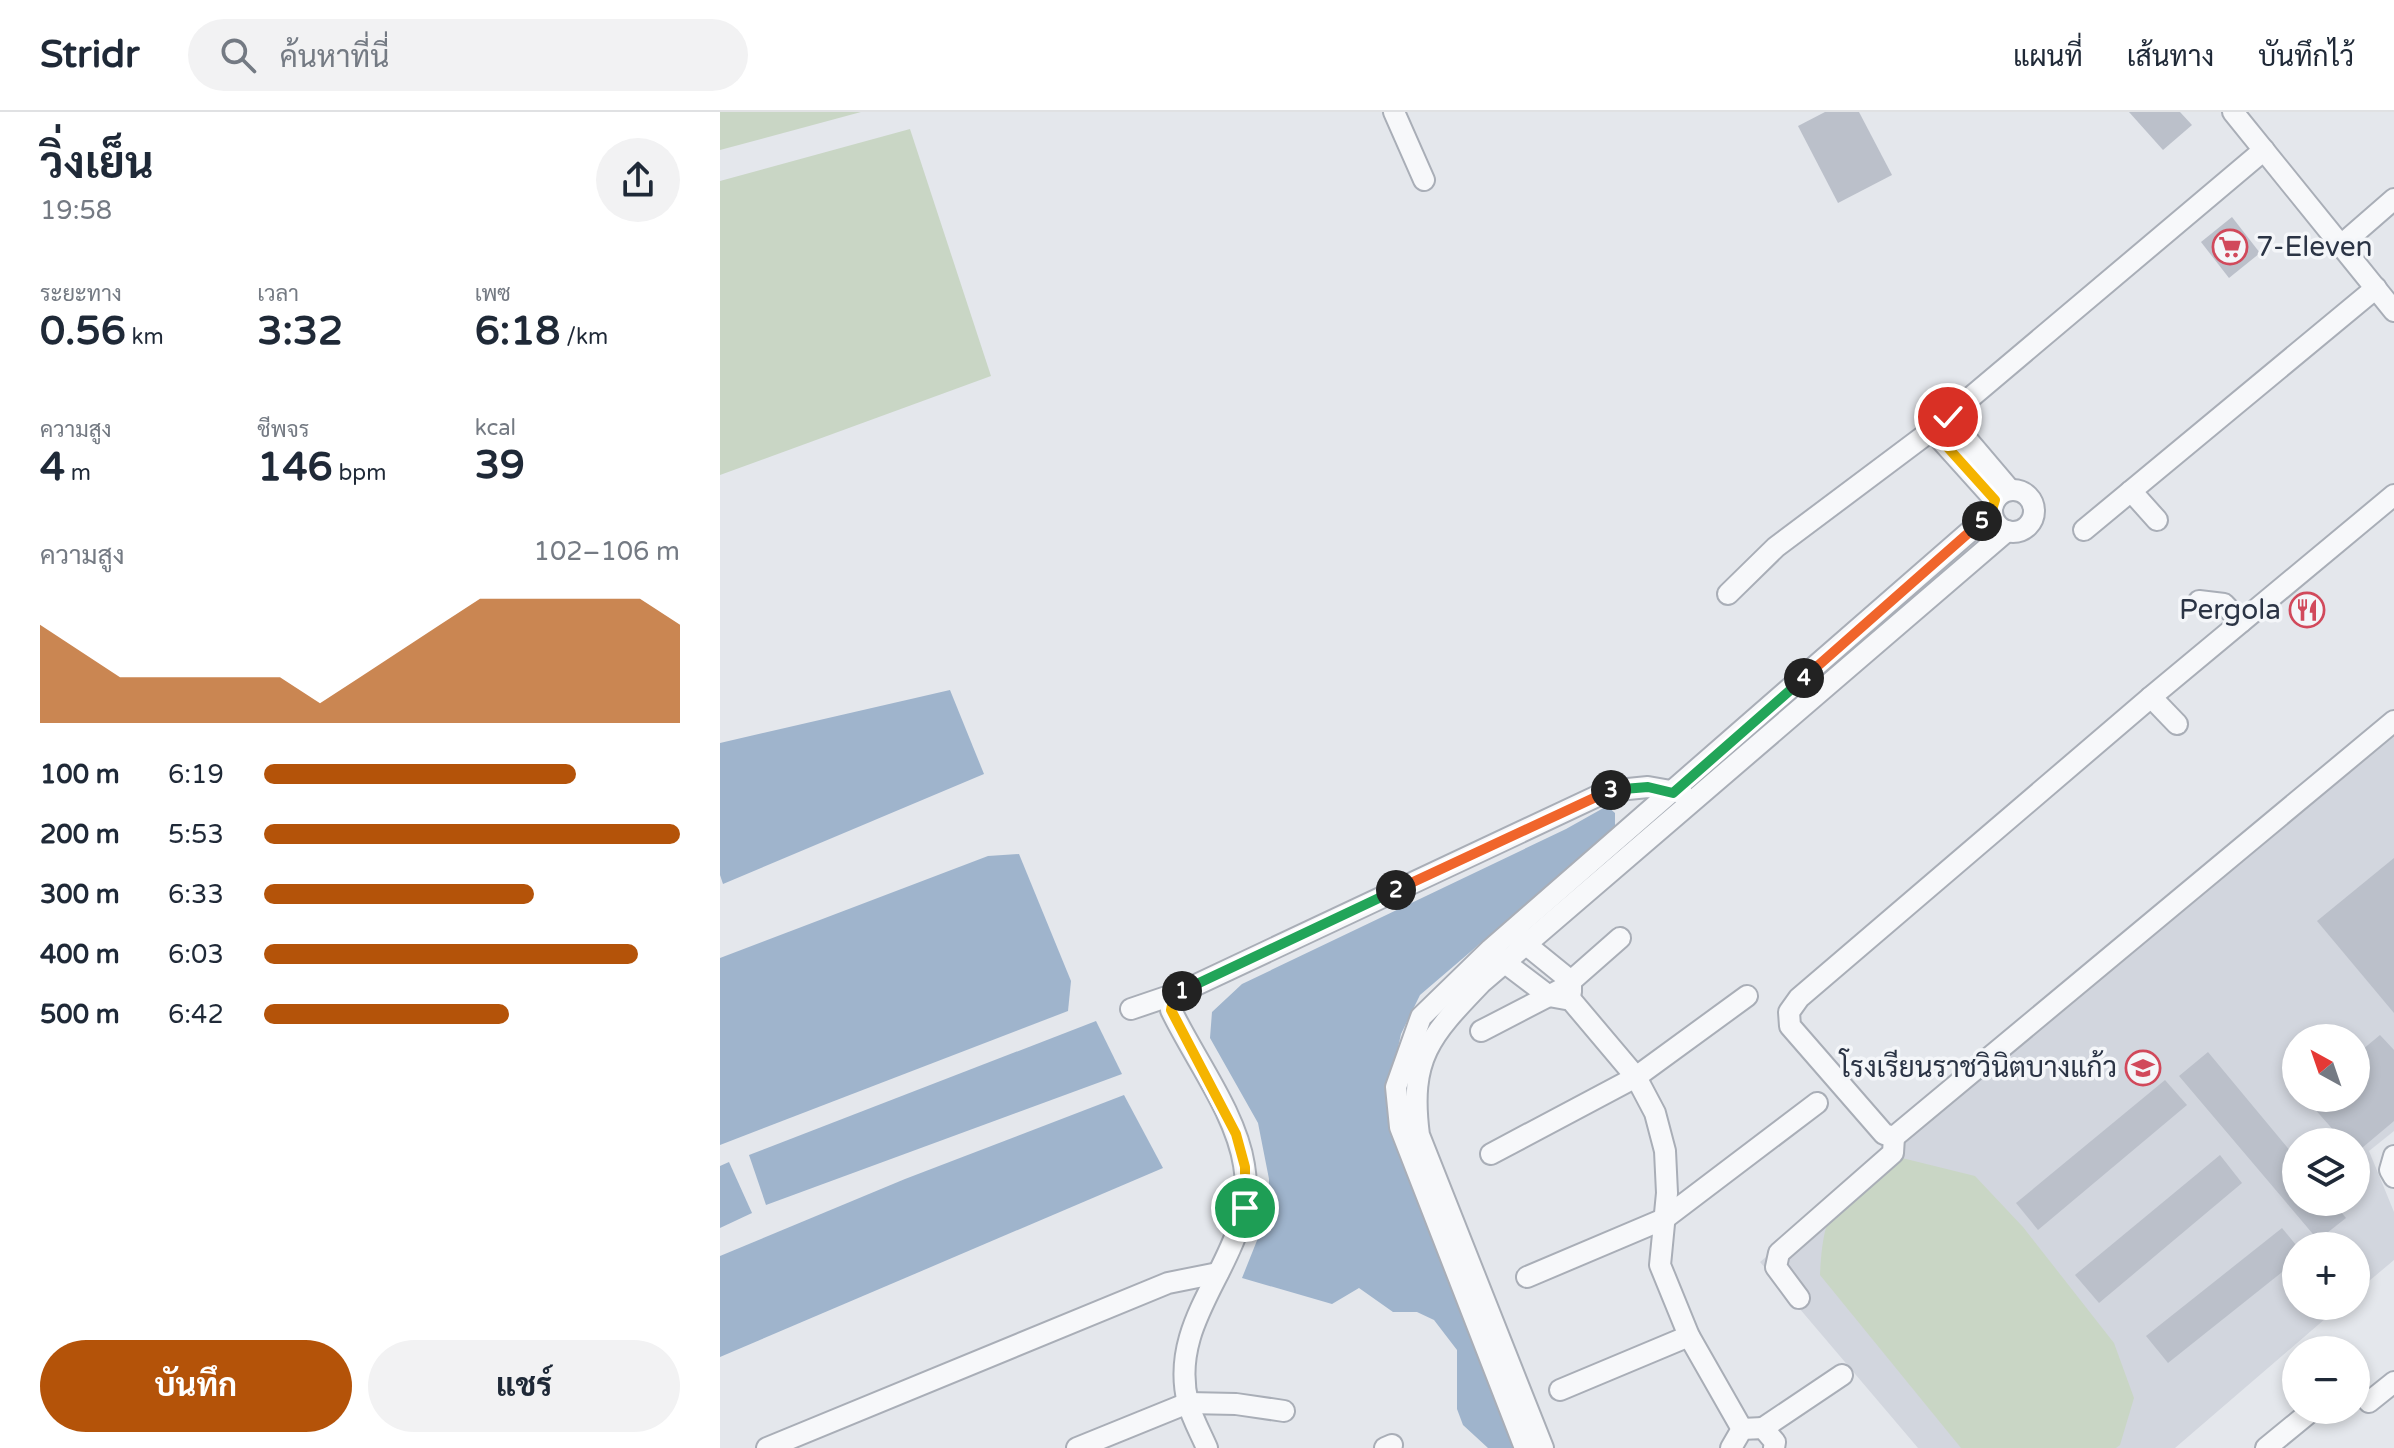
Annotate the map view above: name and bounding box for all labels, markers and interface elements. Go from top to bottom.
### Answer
search box [188,19,748,91]
text: Stridr [40,32,140,78]
icon: search [216,33,260,77]
text: ค้นหาที่นี่ [280,39,389,76]
text: แผนที่ [2013,40,2083,74]
text: เส้นทาง [2127,40,2214,74]
text: บันทึกไว้ [2258,40,2354,74]
text: วิ่งเย็น [40,138,154,191]
button: share [596,138,680,222]
text: 19:58 [40,195,112,226]
supermarket icon: 7-Eleven [2211,228,2249,266]
place label: 7-Eleven [2256,230,2373,264]
text: ระยะทาง [40,281,122,307]
text: เวลา [257,281,299,307]
text: เพซ [475,281,511,307]
text: 0.56 [40,307,126,355]
text: 3:32 [257,307,343,355]
text: 6:18 [475,307,560,355]
text: km [126,324,164,350]
text: /km [560,324,608,350]
pin [1914,383,1982,451]
icon: check [1926,395,1970,439]
text: kcal [475,415,516,441]
text: ความสูง [40,417,111,443]
text: ชีพจร [257,417,309,443]
text: 39 [475,441,525,489]
text: 4 [40,443,65,491]
text: 146 [257,443,333,491]
text: m [65,460,91,486]
text: bpm [333,460,386,486]
pin: 5 [1962,501,2002,541]
text: 5 [1975,508,1989,534]
text: 102–106 m [534,536,680,567]
text: ความสูง [40,540,124,571]
restaurant icon: Pergola [2288,591,2326,629]
place label: Pergola [2179,593,2281,627]
pin: 4 [1784,658,1824,698]
text: 4 [1797,665,1811,691]
text: 100 m [40,759,120,790]
text: 6:19 [168,759,224,790]
pin: 3 [1591,770,1631,810]
text: 3 [1604,777,1618,803]
text: 200 m [40,819,120,850]
text: 5:53 [168,819,224,850]
pin: 2 [1376,870,1416,910]
text: 2 [1389,877,1403,903]
text: 300 m [40,879,120,910]
text: 6:33 [168,879,224,910]
text: 400 m [40,939,120,970]
text: 6:03 [168,939,224,970]
pin: 1 [1162,971,1202,1011]
text: 1 [1175,978,1189,1004]
text: 500 m [40,999,120,1030]
text: 6:42 [168,999,224,1030]
north arrow [2282,1024,2370,1112]
map controls [2282,1024,2370,1424]
place label: โรงเรียนราชวินิตบางแก้ว [1838,1048,2117,1085]
school or university icon: โรงเรียนราชวินิตบางแก้ว [2124,1049,2162,1087]
button: layers [2282,1128,2370,1216]
pin [1211,1174,1279,1242]
icon: arrive [1223,1186,1267,1230]
button: + [2282,1232,2370,1320]
button: − [2282,1336,2370,1424]
button: บันทึก [40,1340,352,1432]
button: แชร์ [368,1340,680,1432]

